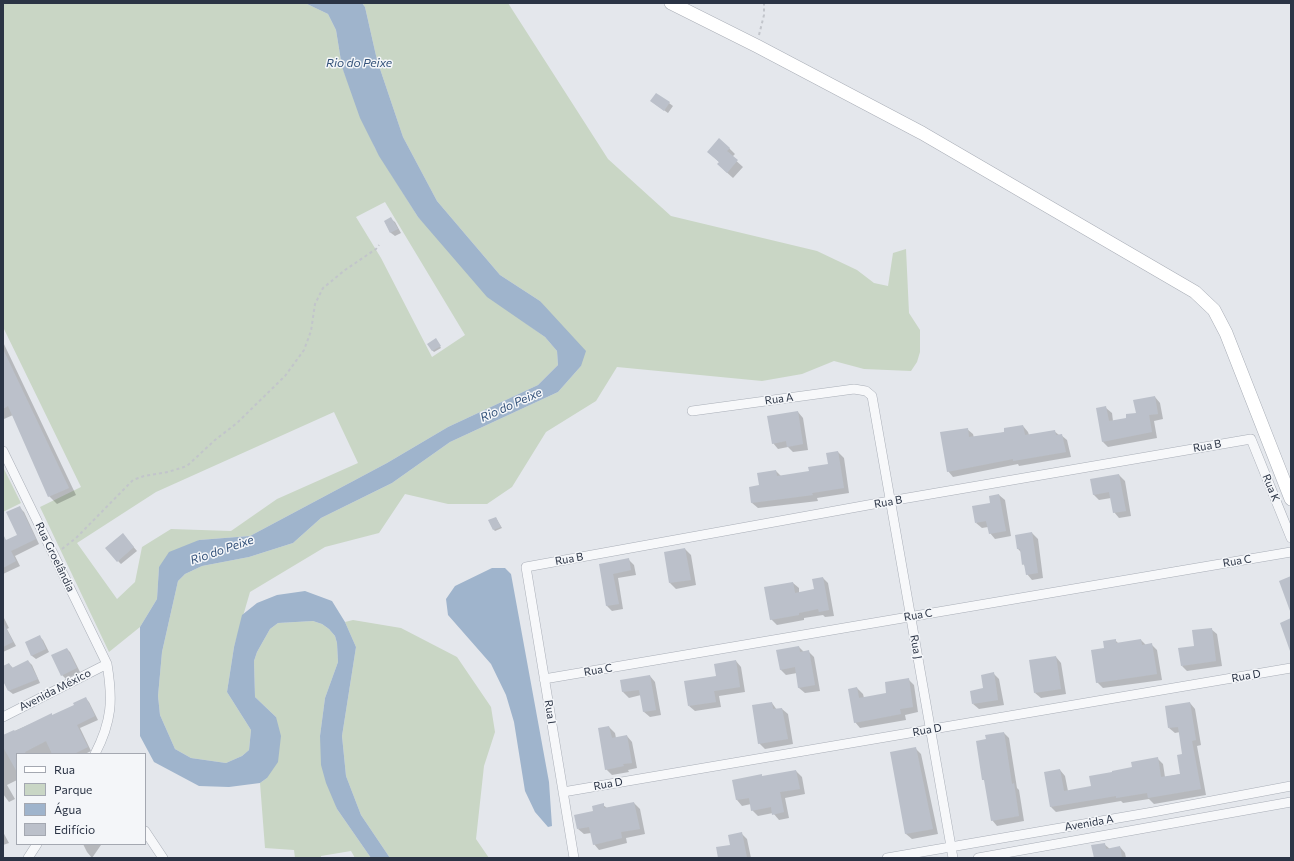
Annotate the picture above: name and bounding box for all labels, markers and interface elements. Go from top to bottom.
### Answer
water label: Rio do Peixe [326,56,392,70]
water label: Rio do Peixe [478,385,544,425]
street label: Rua A [764,390,794,408]
street label: Rua B [1192,437,1222,455]
street label: Rua K [1260,472,1282,504]
street label: Rua B [873,493,903,511]
street label: Rua Groelândia [32,520,78,594]
water label: Rio do Peixe [188,532,256,568]
street label: Rua B [554,550,584,568]
street label: Rua C [1222,552,1252,570]
street label: Rua C [903,606,933,624]
street label: Rua J [907,634,925,660]
street label: Rua C [583,661,613,679]
street label: Avenida México [17,666,93,714]
street label: Rua D [1230,667,1262,685]
street label: Rua I [542,699,558,725]
street label: Rua D [911,721,943,739]
legend [16,753,146,845]
text: Rua [54,762,75,776]
street label: Rua D [592,775,624,793]
text: Parque [54,782,92,796]
text: Água [54,802,82,816]
street label: Avenida A [1064,812,1114,834]
text: Edifício [54,822,95,836]

